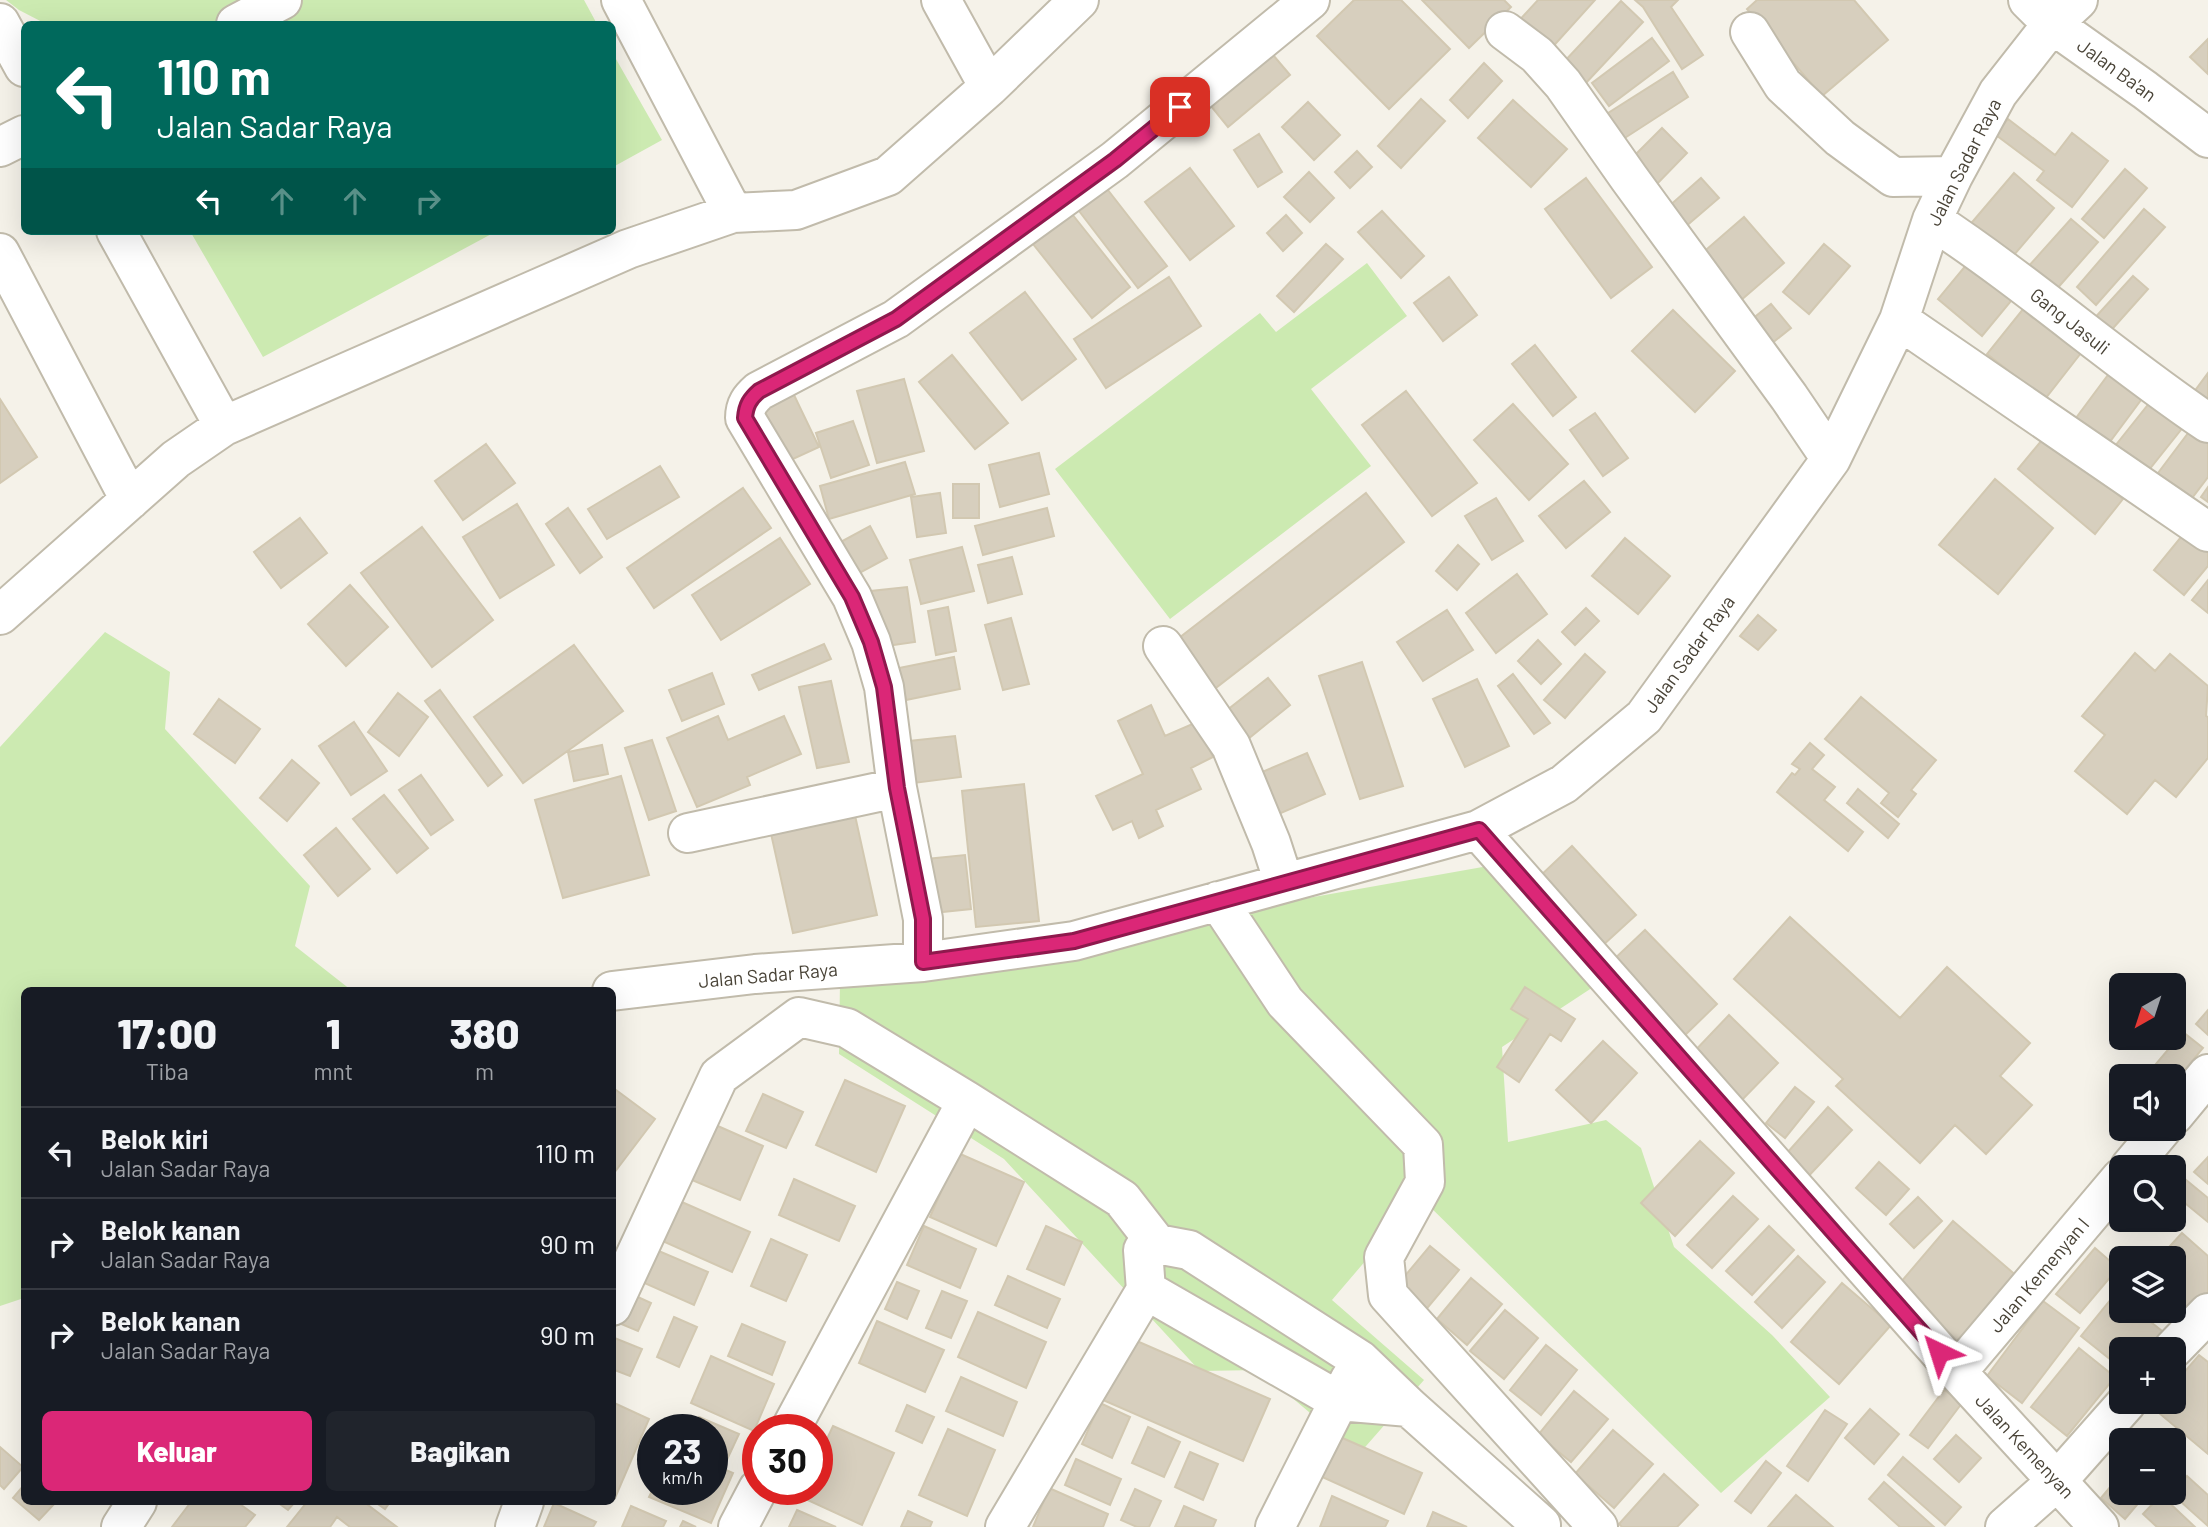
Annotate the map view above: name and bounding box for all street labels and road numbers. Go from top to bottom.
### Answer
street label: Jalan Ba'an [2073,33,2161,106]
street label: Jalan Sadar Raya [1922,94,2006,229]
street label: Gang Jasuli [2026,282,2115,359]
street label: Jalan Sadar Raya [1638,590,1739,717]
street label: Jalan Sadar Raya [697,957,839,992]
street label: Jalan Kemenyan I [1984,1212,2093,1337]
street label: Jalan Kemenyan [1971,1389,2080,1503]

